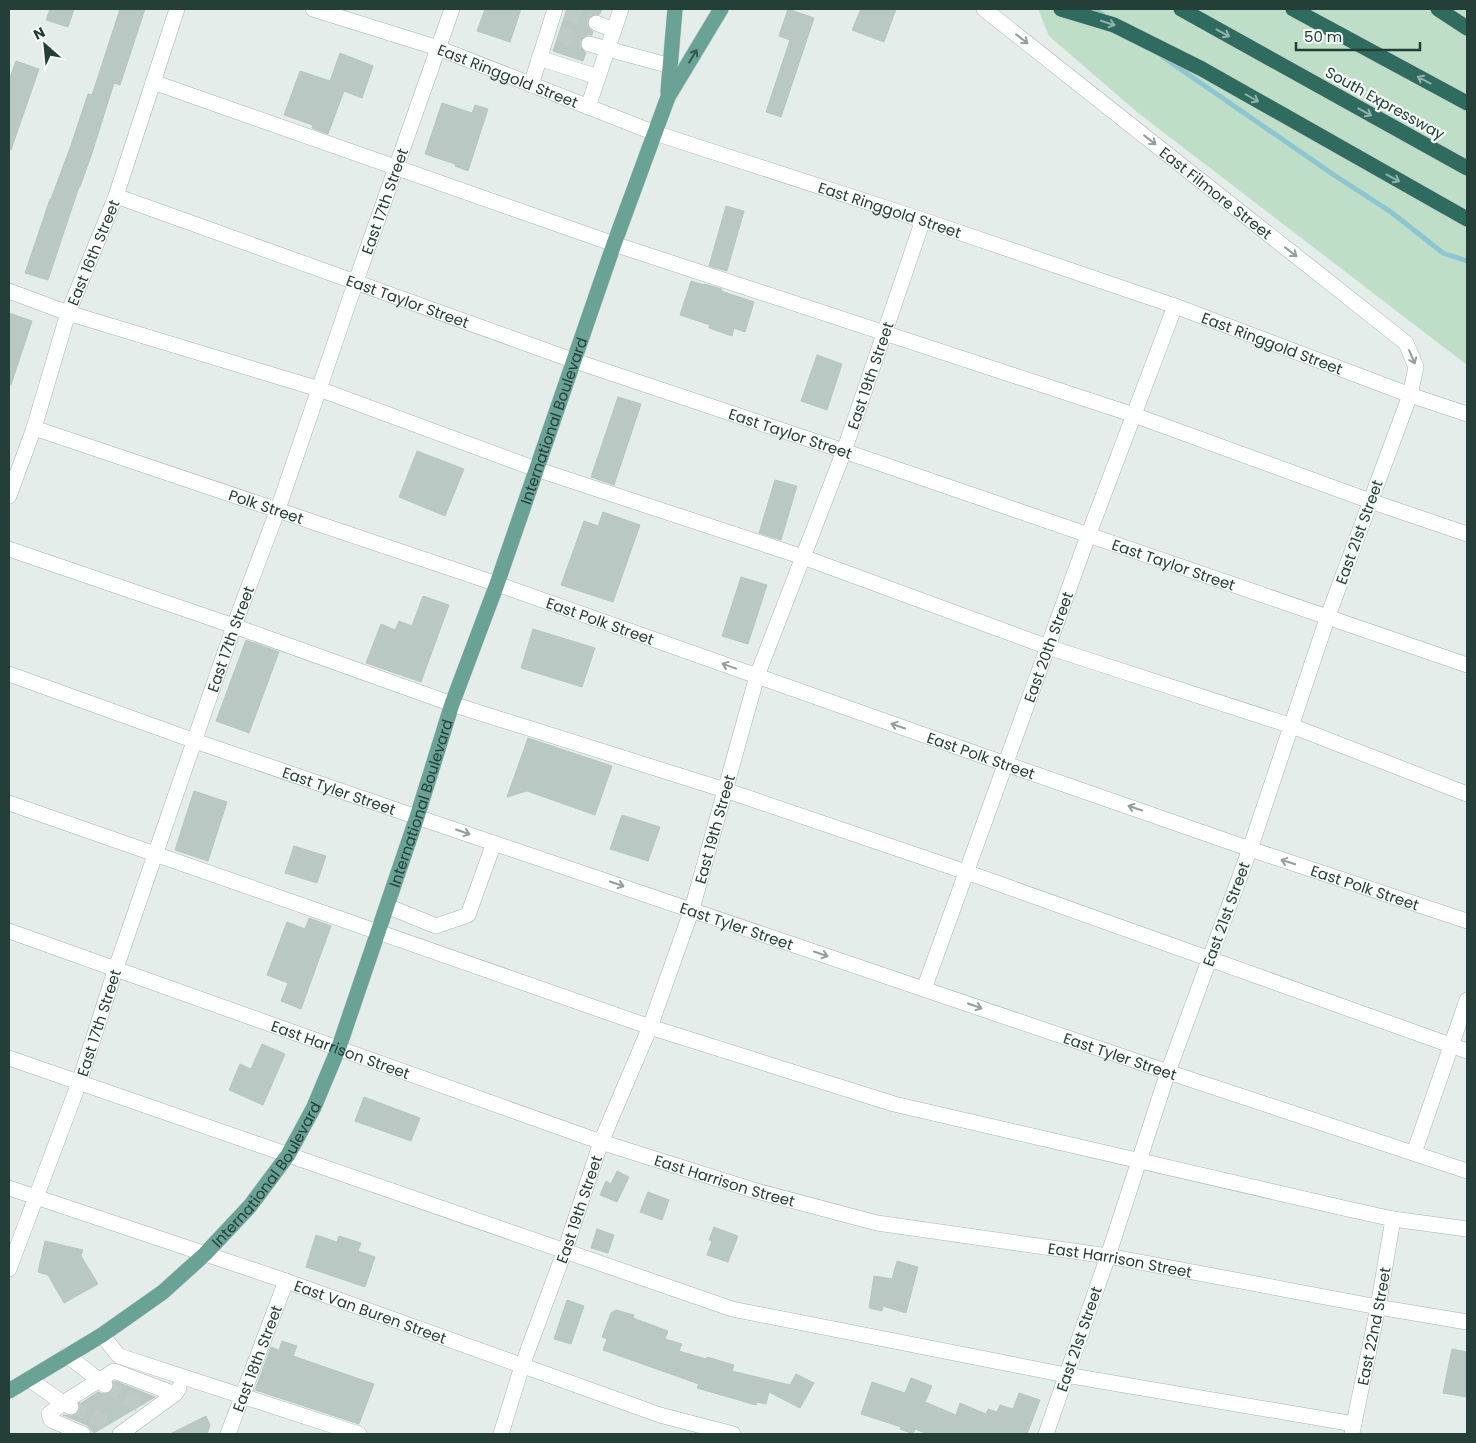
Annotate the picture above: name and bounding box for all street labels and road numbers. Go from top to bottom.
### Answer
street label: East Ringgold Street [435,38,581,112]
street label: South Expressway [1322,61,1449,145]
street label: East Filmore Street [1155,142,1277,244]
street label: East 17th Street [356,145,413,257]
street label: East Ringgold Street [816,176,964,243]
street label: East 16th Street [62,196,124,308]
street label: East Taylor Street [344,269,472,333]
street label: East Ringgold Street [1199,307,1346,379]
street label: East 19th Street [842,319,898,432]
street label: International Boulevard [515,334,592,507]
street label: East Taylor Street [726,403,855,464]
street label: East 21st Street [1330,477,1388,587]
street label: Polk Street [226,484,306,529]
street label: East Taylor Street [1109,533,1238,595]
street label: East 17th Street [202,583,259,695]
street label: East 20th Street [1018,588,1078,705]
street label: East Polk Street [543,592,657,649]
street label: International Boulevard [383,716,457,890]
street label: East Polk Street [924,726,1038,784]
street label: East Tyler Street [280,761,398,819]
street label: East 19th Street [689,772,740,886]
street label: East 21st Street [1197,859,1255,969]
street label: East Polk Street [1308,859,1422,915]
street label: East Tyler Street [677,897,796,955]
street label: East 17th Street [71,967,125,1079]
street label: East Harrison Street [268,1015,413,1084]
street label: East Tyler Street [1061,1027,1180,1085]
street label: International Boulevard [207,1098,326,1251]
street label: East Harrison Street [652,1149,797,1211]
street label: East 19th Street [551,1152,606,1266]
street label: East Harrison Street [1047,1237,1194,1282]
street label: East 22nd Street [1352,1265,1395,1387]
street label: East Van Buren Street [291,1274,450,1348]
street label: East 21st Street [1051,1284,1107,1394]
street label: East 18th Street [227,1302,286,1415]

